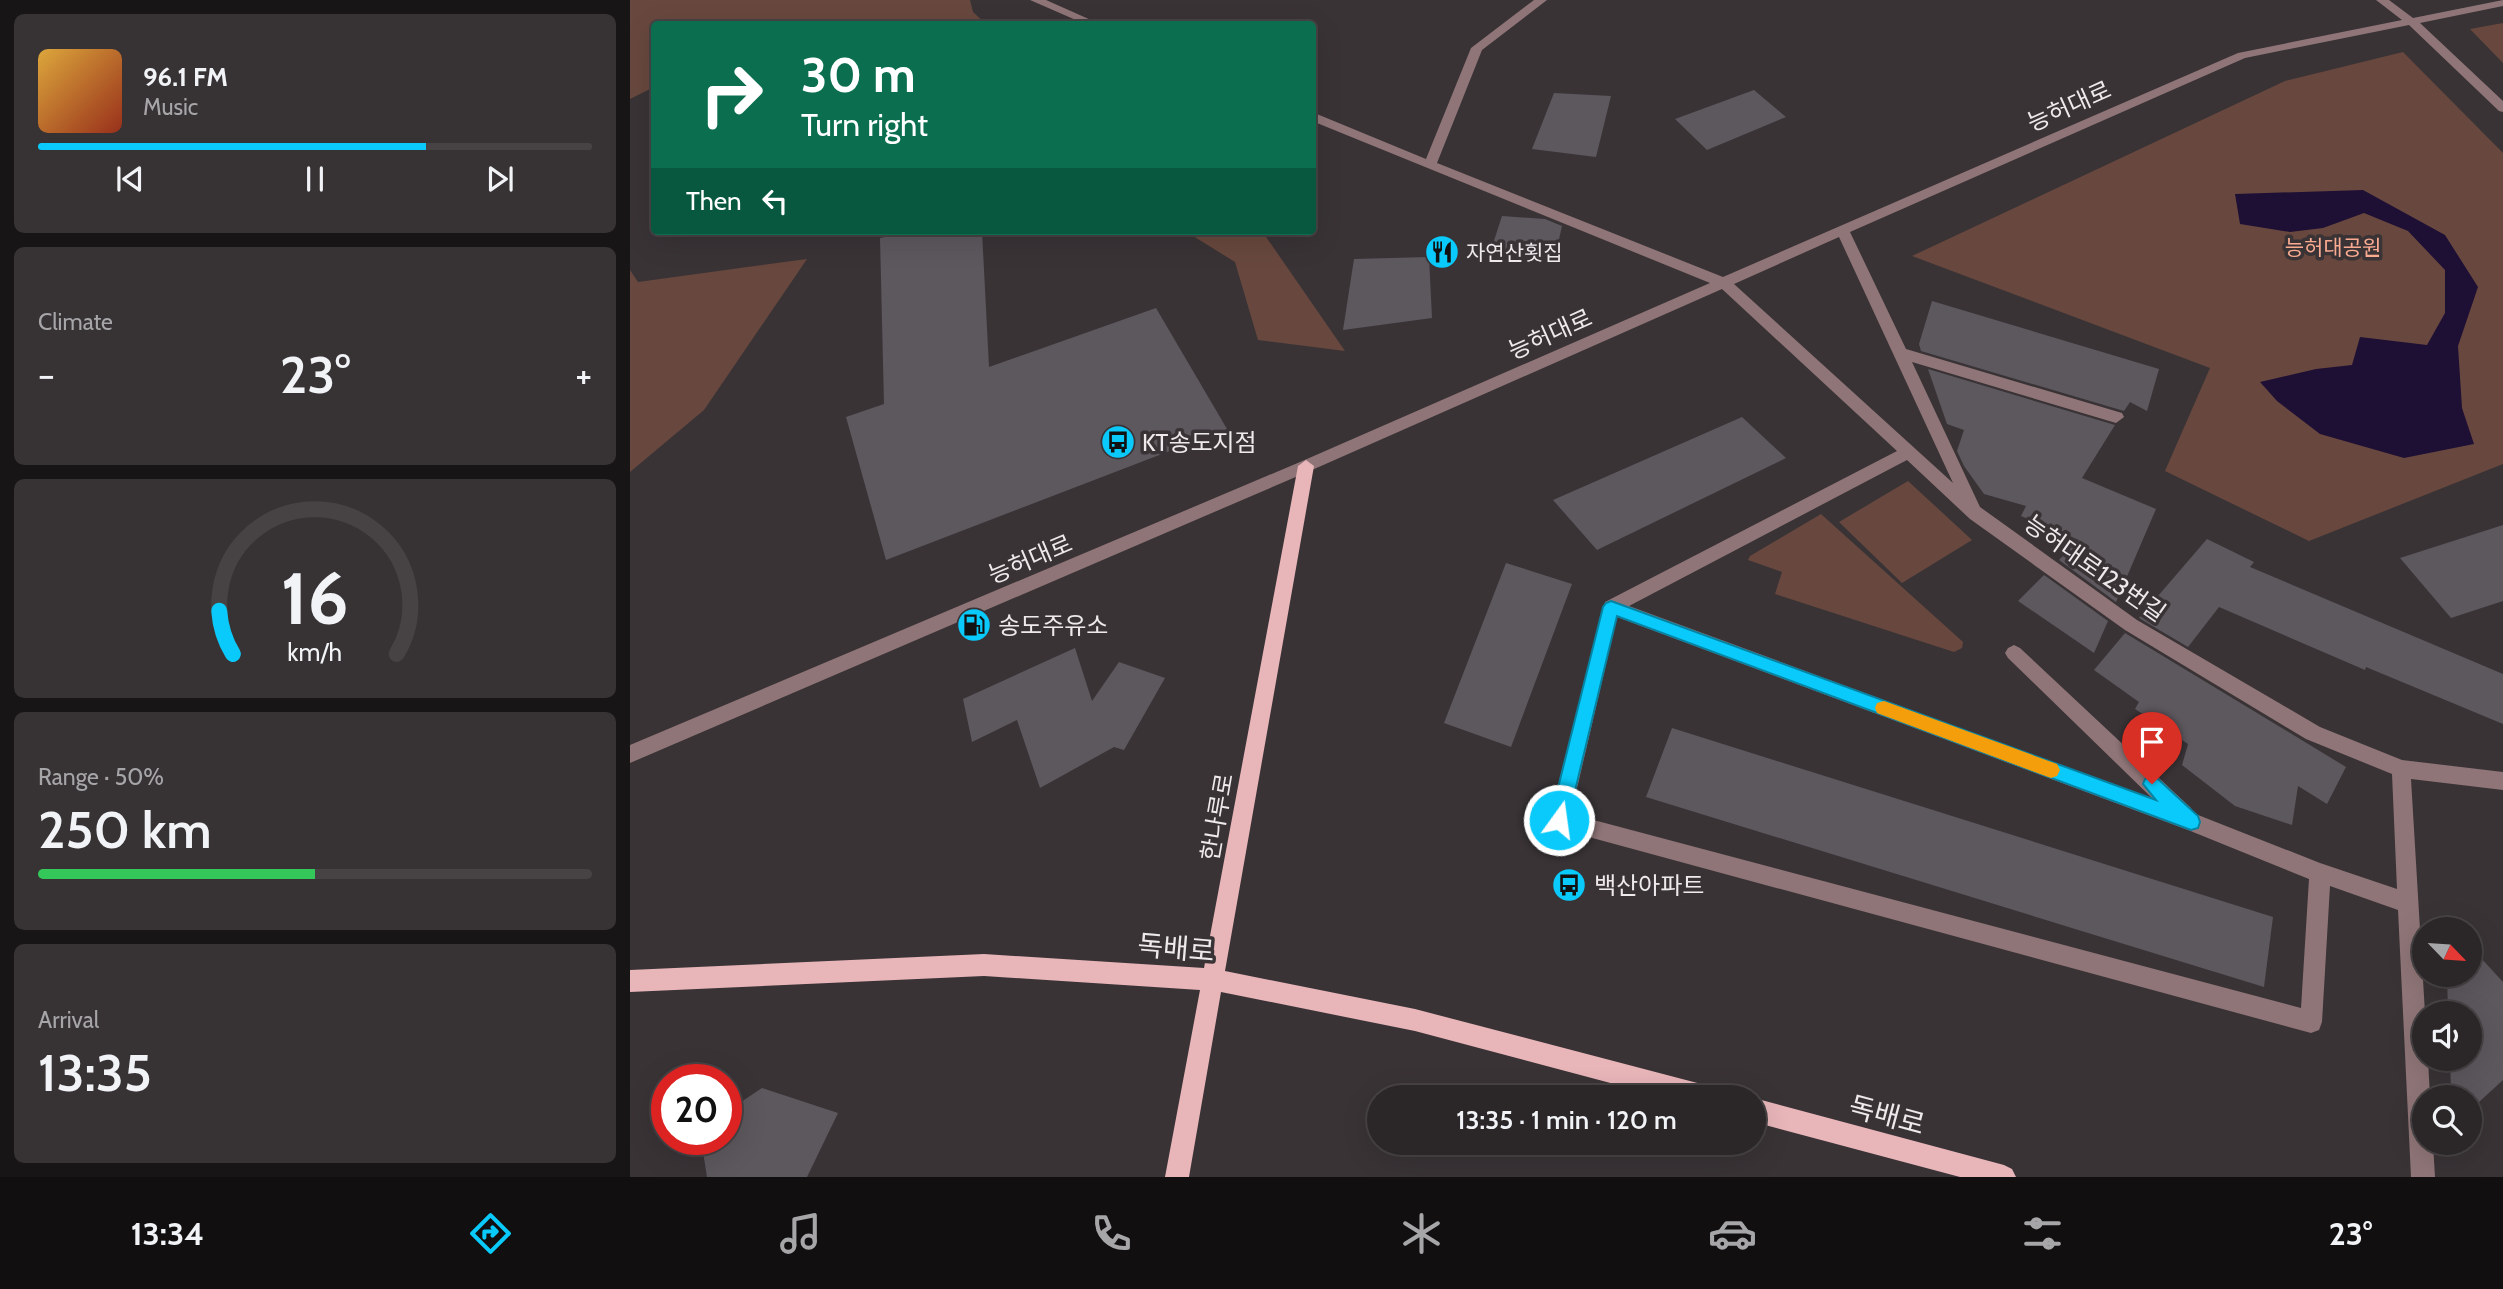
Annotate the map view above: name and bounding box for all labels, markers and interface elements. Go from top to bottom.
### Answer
text: 30 m [801,45,916,104]
icon: right [686,49,777,140]
text: 96.1 FM [143,61,228,93]
street label: 능허대로 [2023,75,2115,137]
text: Music [143,93,198,121]
text: Turn right [801,105,928,144]
icon: previous [111,160,149,198]
icon: pause [296,160,334,198]
icon: next [481,160,519,198]
icon: left [756,182,794,220]
text: Then [686,185,742,217]
restaurant icon: 자연산횟집 [1423,233,1461,271]
park label: 능허대공원 [2285,235,2381,260]
place label: 자연산횟집 [1466,240,1563,265]
street label: 능허대로 [1504,303,1596,365]
text: Climate [38,308,113,336]
text: 23° [280,343,350,406]
text: − [38,351,55,398]
text: + [575,351,592,398]
bus stop icon: KT송도지점 [1099,423,1137,461]
place label: KT송도지점 [1142,428,1257,457]
street label: 능허대로123번길 [2019,509,2171,627]
street label: 능허대로 [984,528,1076,590]
text: 16 [281,555,349,643]
fuel station icon: 송도주유소 [955,606,993,644]
place label: 송도주유소 [998,611,1108,640]
text: km/h [288,637,342,667]
pin [2122,712,2182,784]
icon: arrive [2133,723,2171,761]
text: Range · 50% [38,763,164,791]
street label: 한나루로 [1195,771,1239,863]
position arrow [1522,783,1596,857]
text: 250 km [38,798,212,861]
bus stop icon: 백산아파트 [1550,866,1588,904]
place label: 백산아파트 [1594,871,1704,900]
north arrow [2412,917,2482,987]
map controls [2412,917,2482,1155]
street label: 독배로 [1136,928,1216,968]
button: sound [2412,1001,2482,1071]
text: Arrival [38,1006,99,1034]
text: 13:35 [38,1041,152,1104]
speed limit sign: 20 [651,1064,742,1155]
button: search [2412,1085,2482,1155]
street label: 독배로 [1845,1089,1929,1141]
text: 13:35 · 1 min · 120 m [1456,1104,1677,1136]
icon: directions [466,1209,515,1258]
icon: music [776,1209,825,1258]
icon: phone [1087,1209,1136,1258]
icon: climate [1397,1209,1446,1258]
icon: car [1708,1209,1757,1258]
icon: filters [2018,1209,2067,1258]
text: 13:34 [131,1214,204,1253]
text: 23° [2329,1214,2372,1253]

